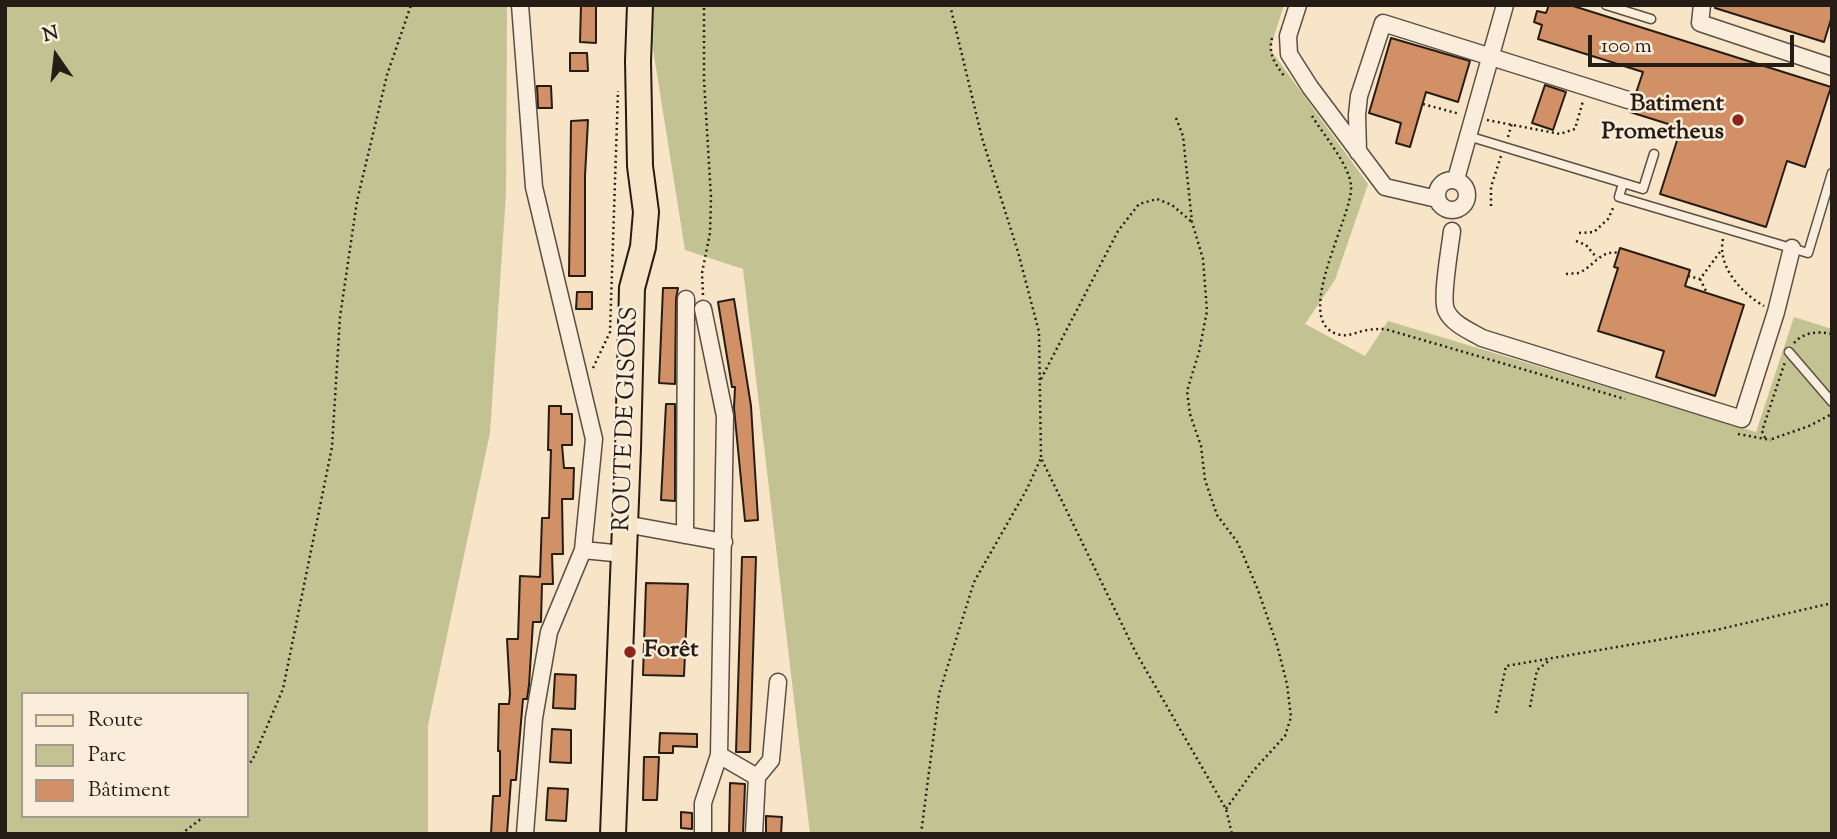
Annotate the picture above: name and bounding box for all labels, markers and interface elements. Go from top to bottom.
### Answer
text: N [40,20,61,50]
north arrow [21,21,91,91]
scale bar [1592,21,1798,65]
text: 100 m [1601,32,1652,62]
place label: Batiment Prometheus [1602,92,1724,148]
marker: Batiment Prometheus [1730,112,1746,128]
street label: ROUTE DE GISORS [610,306,646,532]
place label: Forêt [644,638,698,666]
marker: Forêt [622,644,638,660]
legend [21,692,248,818]
text: Route [88,706,143,736]
text: Parc [88,741,126,771]
text: Bâtiment [88,776,170,806]

